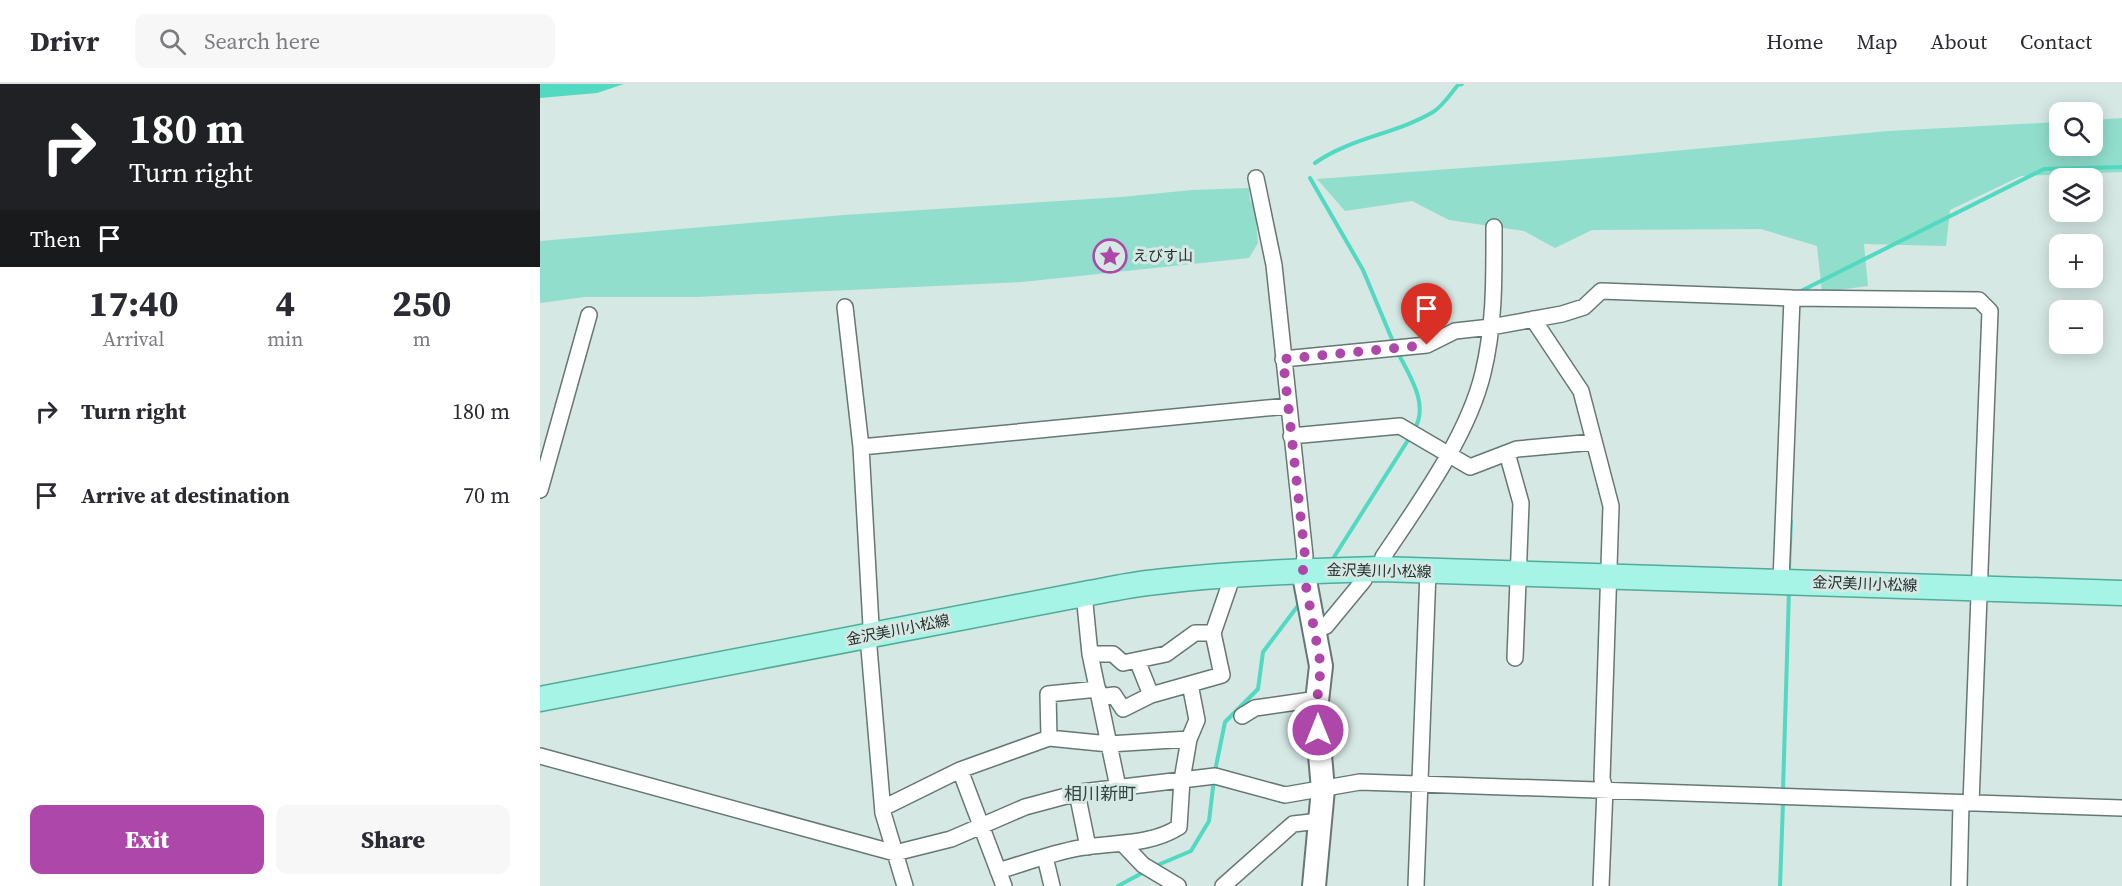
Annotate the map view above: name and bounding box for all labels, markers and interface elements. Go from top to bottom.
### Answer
search box [135,14,555,68]
text: Drivr [30,22,99,60]
icon: search [156,25,189,58]
text: Search here [204,26,320,56]
text: Home [1766,27,1824,56]
text: Map [1857,27,1898,56]
text: About [1931,27,1987,56]
text: Contact [2020,27,2092,56]
text: 180 m [129,99,244,157]
map controls [2049,102,2103,354]
button: search [2049,102,2103,156]
icon: right [30,108,108,186]
text: Turn right [129,154,253,191]
button: layers [2049,168,2103,222]
icon: arrive [93,222,126,255]
text: Then [30,224,81,254]
button: + [2049,234,2103,288]
place icon: えびす山 [1092,238,1128,274]
place label: えびす山 [1133,245,1193,266]
text: 17:40 [89,279,179,328]
text: 4 [275,279,295,328]
text: 250 [392,279,451,328]
pin [1401,283,1452,345]
icon: arrive [1410,292,1443,325]
button: − [2049,300,2103,354]
text: Arrival [103,325,165,353]
text: min [267,325,303,353]
text: m [413,325,431,353]
icon: right [30,395,63,428]
text: Turn right [81,396,186,426]
text: 180 m [452,396,510,426]
icon: arrive [30,479,63,512]
text: Arrive at destination [81,480,290,510]
text: 70 m [463,480,510,510]
street label: 金沢美川小松線 [1326,559,1432,582]
street label: 金沢美川小松線 [1812,571,1918,596]
street label: 金沢美川小松線 [844,609,951,650]
position arrow [1286,698,1350,762]
district label: 相川新町 [1064,781,1136,806]
button: Exit [30,805,264,874]
button: Share [276,805,510,874]

